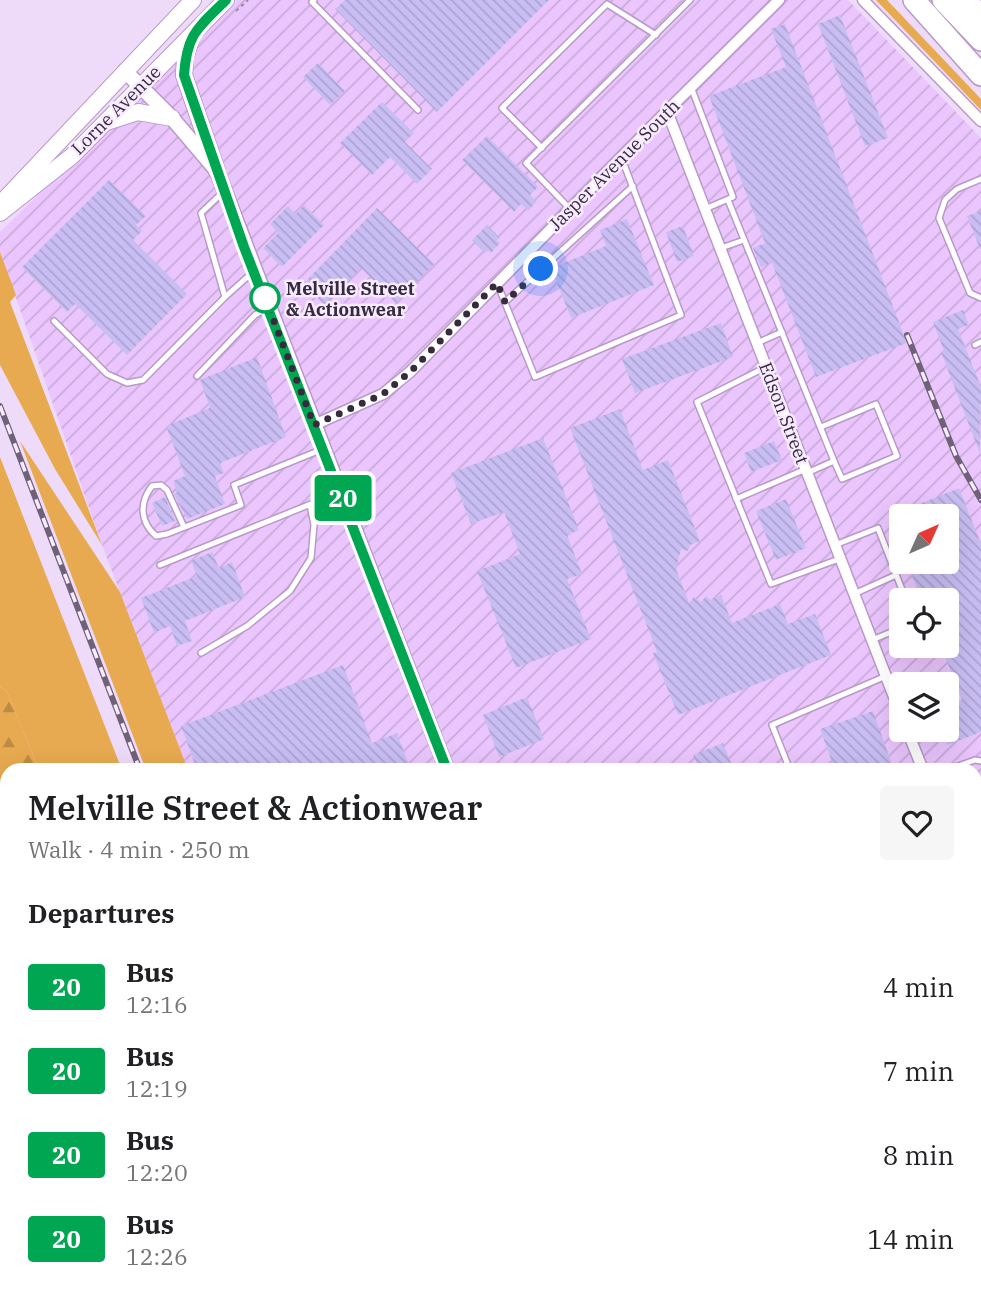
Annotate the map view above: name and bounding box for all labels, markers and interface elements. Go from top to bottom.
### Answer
street label: Lorne Avenue [66,60,166,160]
street label: Jasper Avenue South [543,94,685,236]
your location [523,251,558,286]
place label: Melville Street & Actionwear [286,277,415,321]
marker: Melville Street & Actionwear [250,283,280,313]
street label: Edson Street [754,359,814,467]
line badge: 20 [312,475,374,521]
text: 20 [329,482,357,514]
north arrow [889,504,959,574]
map controls [889,504,959,742]
button: locate [889,588,959,658]
button: layers [889,672,959,742]
text: Melville Street & Actionwear [28,786,482,829]
button: heart [880,786,954,860]
text: Walk · 4 min · 250 m [28,834,250,864]
text: Departures [28,896,174,930]
text: Bus [126,955,174,989]
text: 4 min [883,970,954,1004]
text: 20 [52,971,81,1003]
text: 12:16 [126,989,188,1019]
text: Bus [126,1039,174,1073]
text: 7 min [883,1054,954,1088]
text: 20 [52,1055,81,1087]
text: 12:19 [126,1073,188,1103]
text: Bus [126,1123,174,1157]
text: 8 min [883,1138,954,1172]
text: 20 [52,1139,81,1171]
text: 12:20 [126,1157,188,1187]
text: Bus [126,1207,174,1241]
text: 14 min [867,1222,954,1256]
text: 20 [52,1223,81,1255]
text: 12:26 [126,1241,188,1271]

